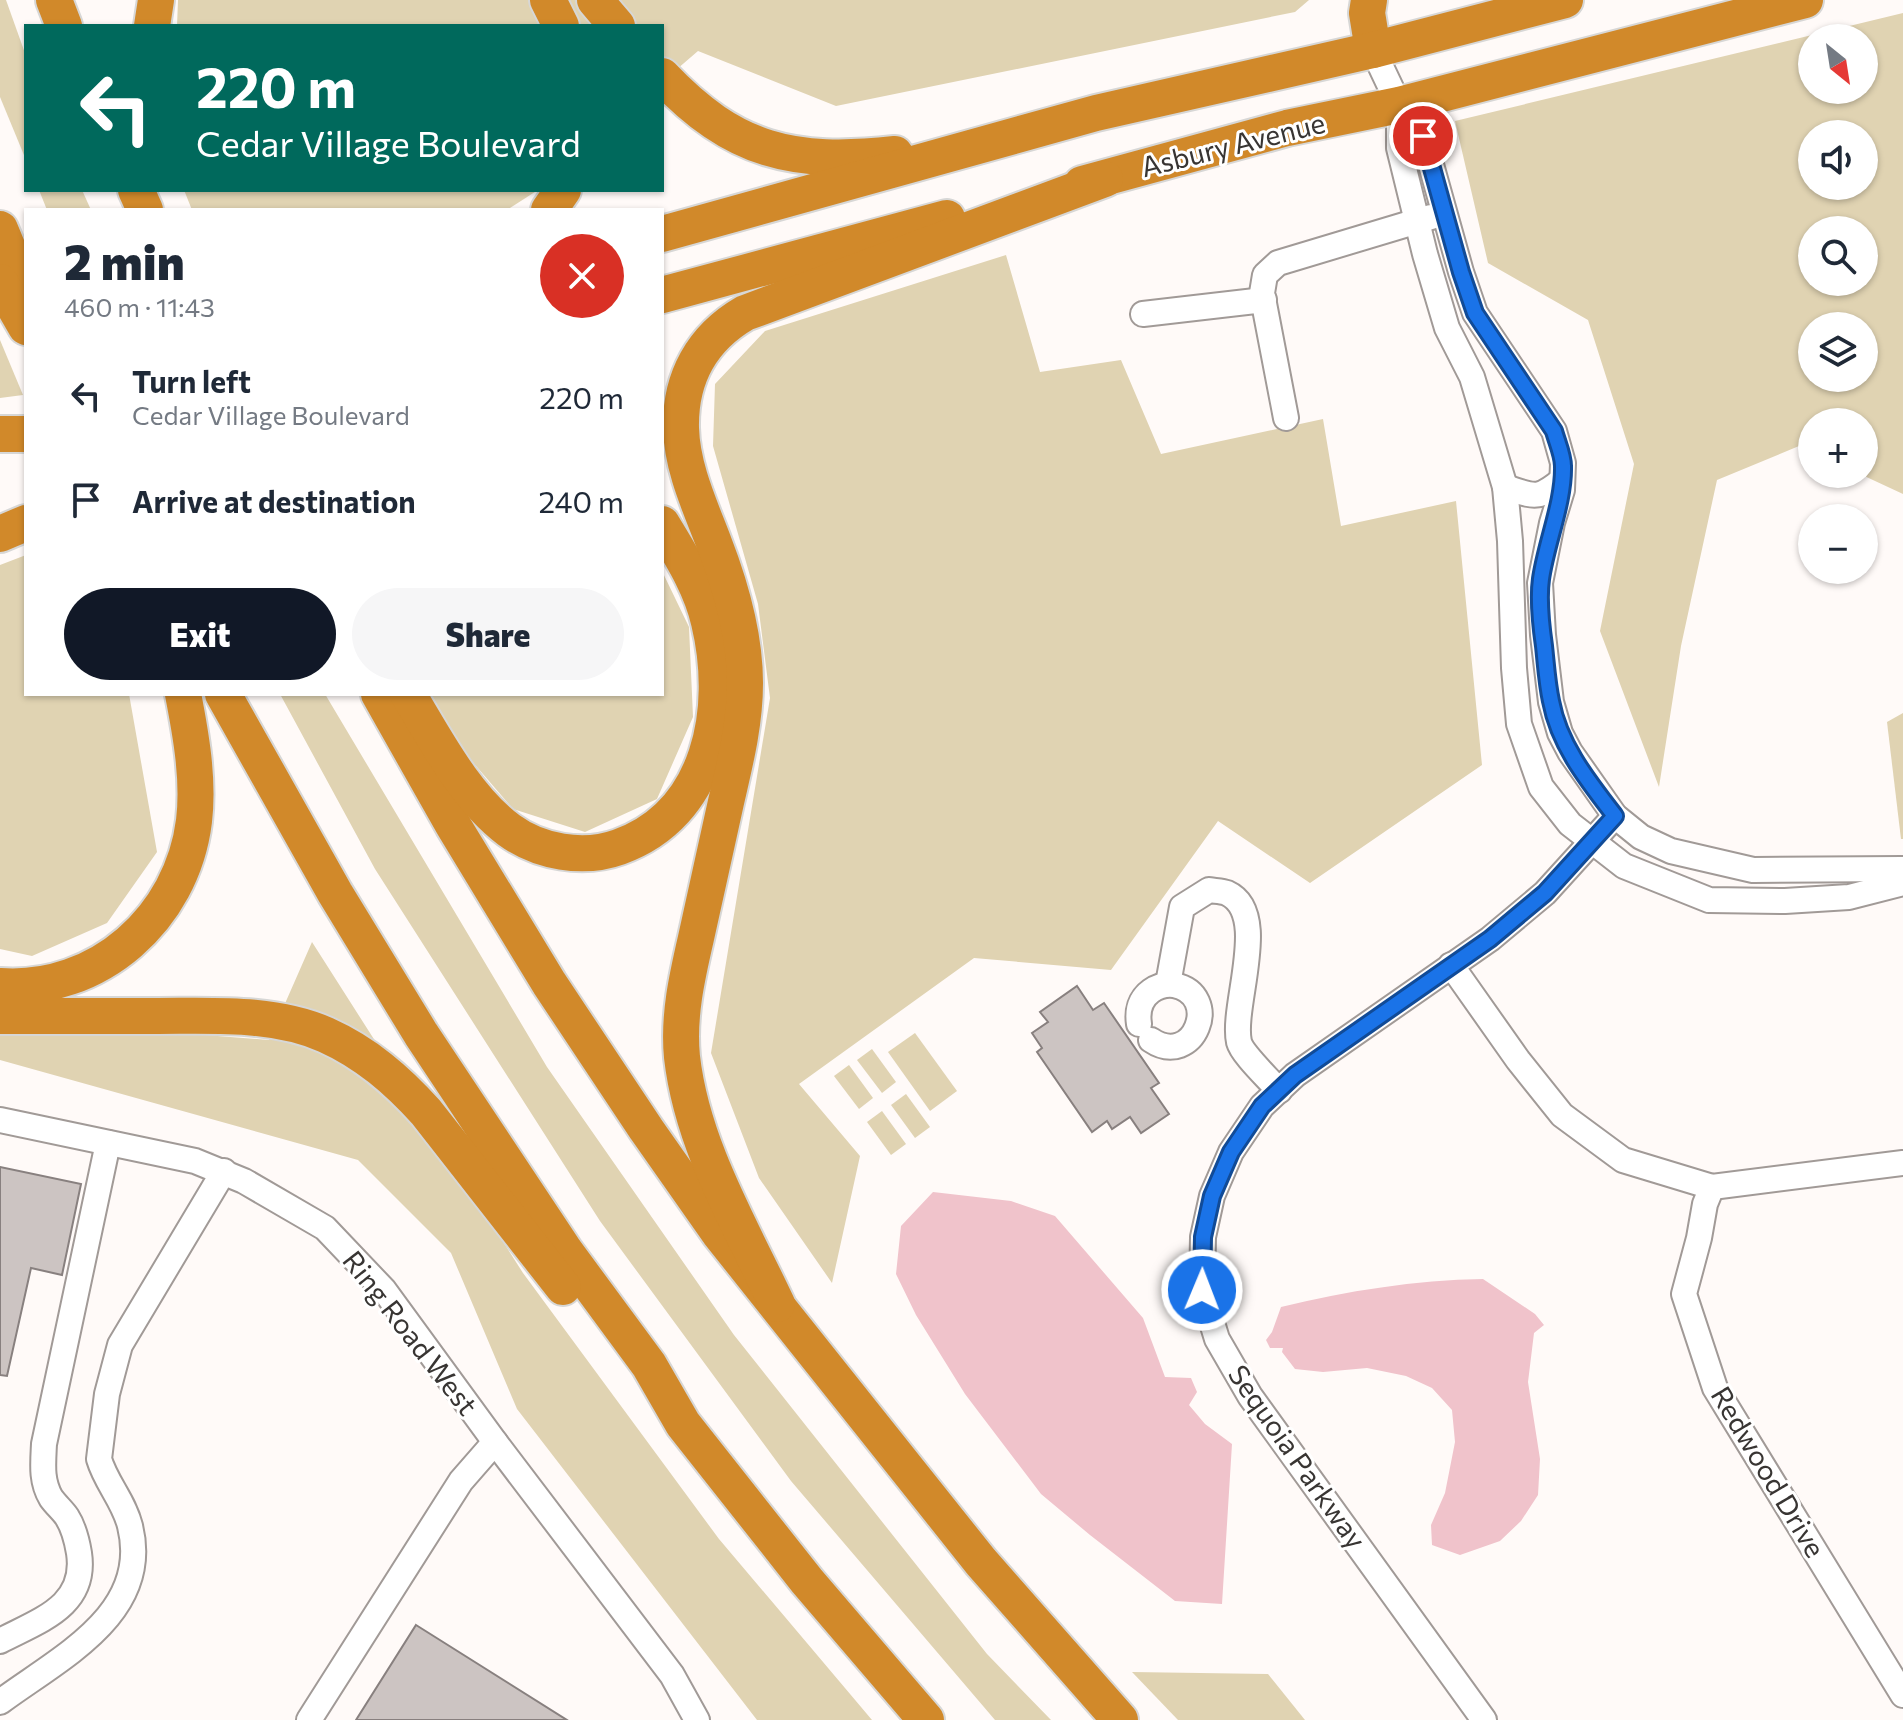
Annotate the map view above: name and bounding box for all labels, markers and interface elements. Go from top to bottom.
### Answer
north arrow [1798,24,1878,104]
map controls [1798,24,1878,584]
text: 220 m [196,51,356,120]
icon: left [64,56,168,160]
pin [1389,102,1457,170]
street label: Asbury Avenue [1137,105,1328,183]
icon: arrive [1401,114,1445,158]
text: Cedar Village Boulevard [196,120,581,164]
button: sound [1798,120,1878,200]
button: search [1798,216,1878,296]
text: 2 min [64,231,185,290]
button: close [540,234,624,318]
text: 460 m · 11:43 [64,291,215,322]
button: layers [1798,312,1878,392]
text: Turn left [132,362,251,399]
icon: left [64,374,108,418]
text: 220 m [539,378,624,415]
text: Cedar Village Boulevard [132,399,410,430]
button: + [1798,408,1878,488]
icon: arrive [64,478,108,522]
text: Arrive at destination [132,482,416,519]
text: 240 m [538,482,624,519]
button: − [1798,504,1878,584]
button: Exit [64,588,336,680]
button: Share [352,588,624,680]
street label: Ring Road West [336,1244,485,1421]
position arrow [1160,1248,1244,1332]
street label: Sequoia Parkway [1222,1358,1374,1555]
street label: Redwood Drive [1704,1380,1833,1563]

